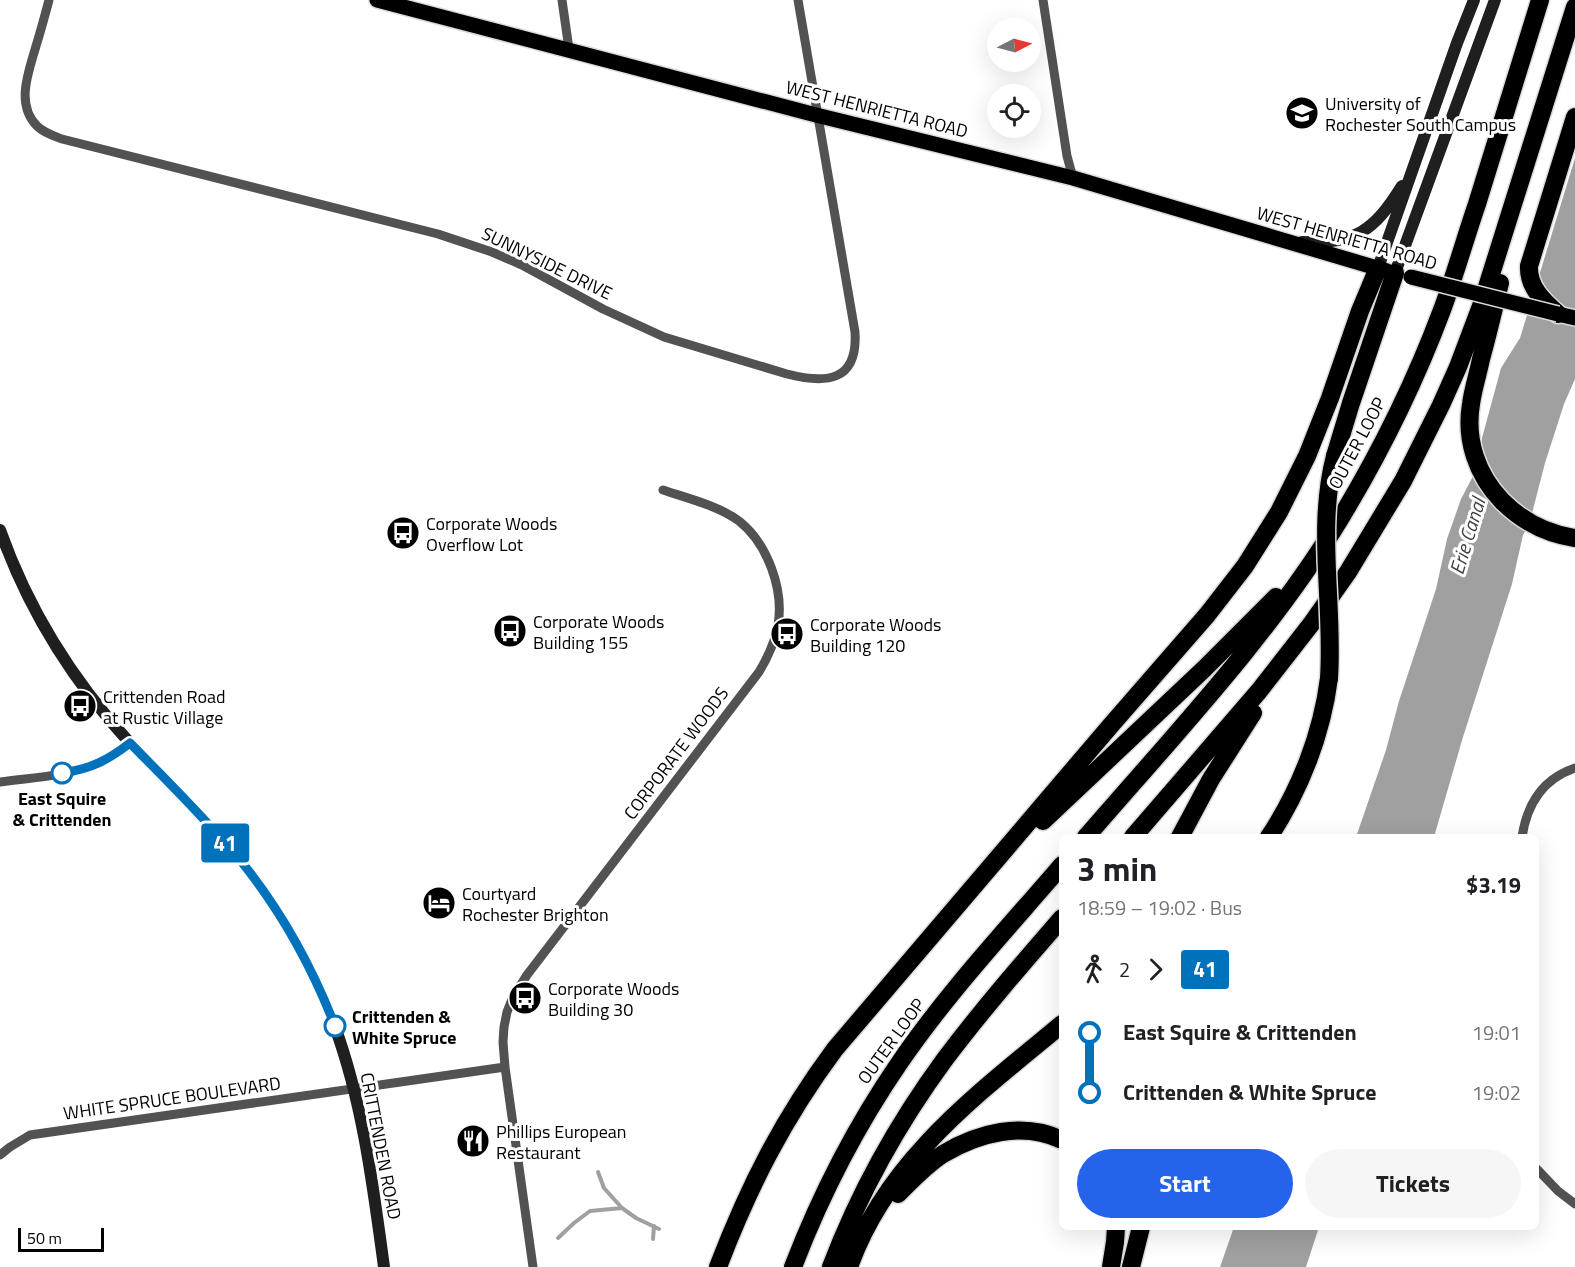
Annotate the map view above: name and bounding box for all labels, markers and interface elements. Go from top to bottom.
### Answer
north arrow [987,18,1041,72]
map controls [987,18,1041,138]
street label: WEST HENRIETTA ROAD [783,73,971,145]
button: locate [987,84,1041,138]
place label: University of Rochester South Campus [1325,90,1516,138]
school or university icon: University of Rochester South Campus [1284,95,1320,131]
street label: WEST HENRIETTA ROAD [1254,199,1440,277]
street label: SUNNYSIDE DRIVE [477,220,617,306]
street label: OUTER LOOP [1321,392,1393,494]
water label: Erie Canal [1441,491,1494,578]
place label: Corporate Woods Overflow Lot [426,510,557,558]
bus stop icon: Corporate Woods Overflow Lot [385,515,421,551]
place label: Corporate Woods Building 155 [533,608,664,656]
place label: Corporate Woods Building 120 [810,611,941,659]
bus stop icon: Corporate Woods Building 155 [492,613,528,649]
bus stop icon: Corporate Woods Building 120 [769,616,805,652]
street label: CORPORATE WOODS [617,681,735,825]
place label: Crittenden Road at Rustic Village [103,683,226,731]
bus stop icon: Crittenden Road at Rustic Village [62,688,98,724]
marker: East Squire & Crittenden [51,762,73,784]
place label: East Squire & Crittenden [13,785,111,833]
line badge: 41 [198,824,252,862]
text: 41 [213,827,237,859]
text: 3 min [1077,844,1157,894]
text: $3.19 [1466,868,1521,902]
place label: Courtyard Rochester Brighton [462,880,609,928]
hotel icon: Courtyard Rochester Brighton [421,885,457,921]
text: 18:59 – 19:02 · Bus [1077,892,1242,923]
icon: walk [1077,953,1110,986]
icon: forward [1139,953,1172,986]
text: 41 [1193,953,1217,985]
text: 2 [1119,954,1130,985]
place label: Corporate Woods Building 30 [548,975,679,1023]
bus stop icon: Corporate Woods Building 30 [507,980,543,1016]
street label: OUTER LOOP [851,992,932,1090]
place label: Crittenden & White Spruce [352,1003,456,1051]
marker: Crittenden & White Spruce [324,1015,346,1037]
text: East Squire & Crittenden [1123,1015,1357,1049]
text: 19:01 [1472,1017,1521,1048]
street label: WHITE SPRUCE BOULEVARD [62,1069,282,1127]
street label: CRITTENDEN ROAD [354,1070,408,1222]
text: Crittenden & White Spruce [1123,1075,1376,1109]
text: 19:02 [1472,1077,1521,1108]
place label: Phillips European Restaurant [496,1118,627,1166]
restaurant icon: Phillips European Restaurant [455,1123,491,1159]
button: Start [1077,1149,1293,1218]
button: Tickets [1305,1149,1521,1218]
scale bar [18,1225,104,1252]
text: 50 m [27,1226,62,1250]

